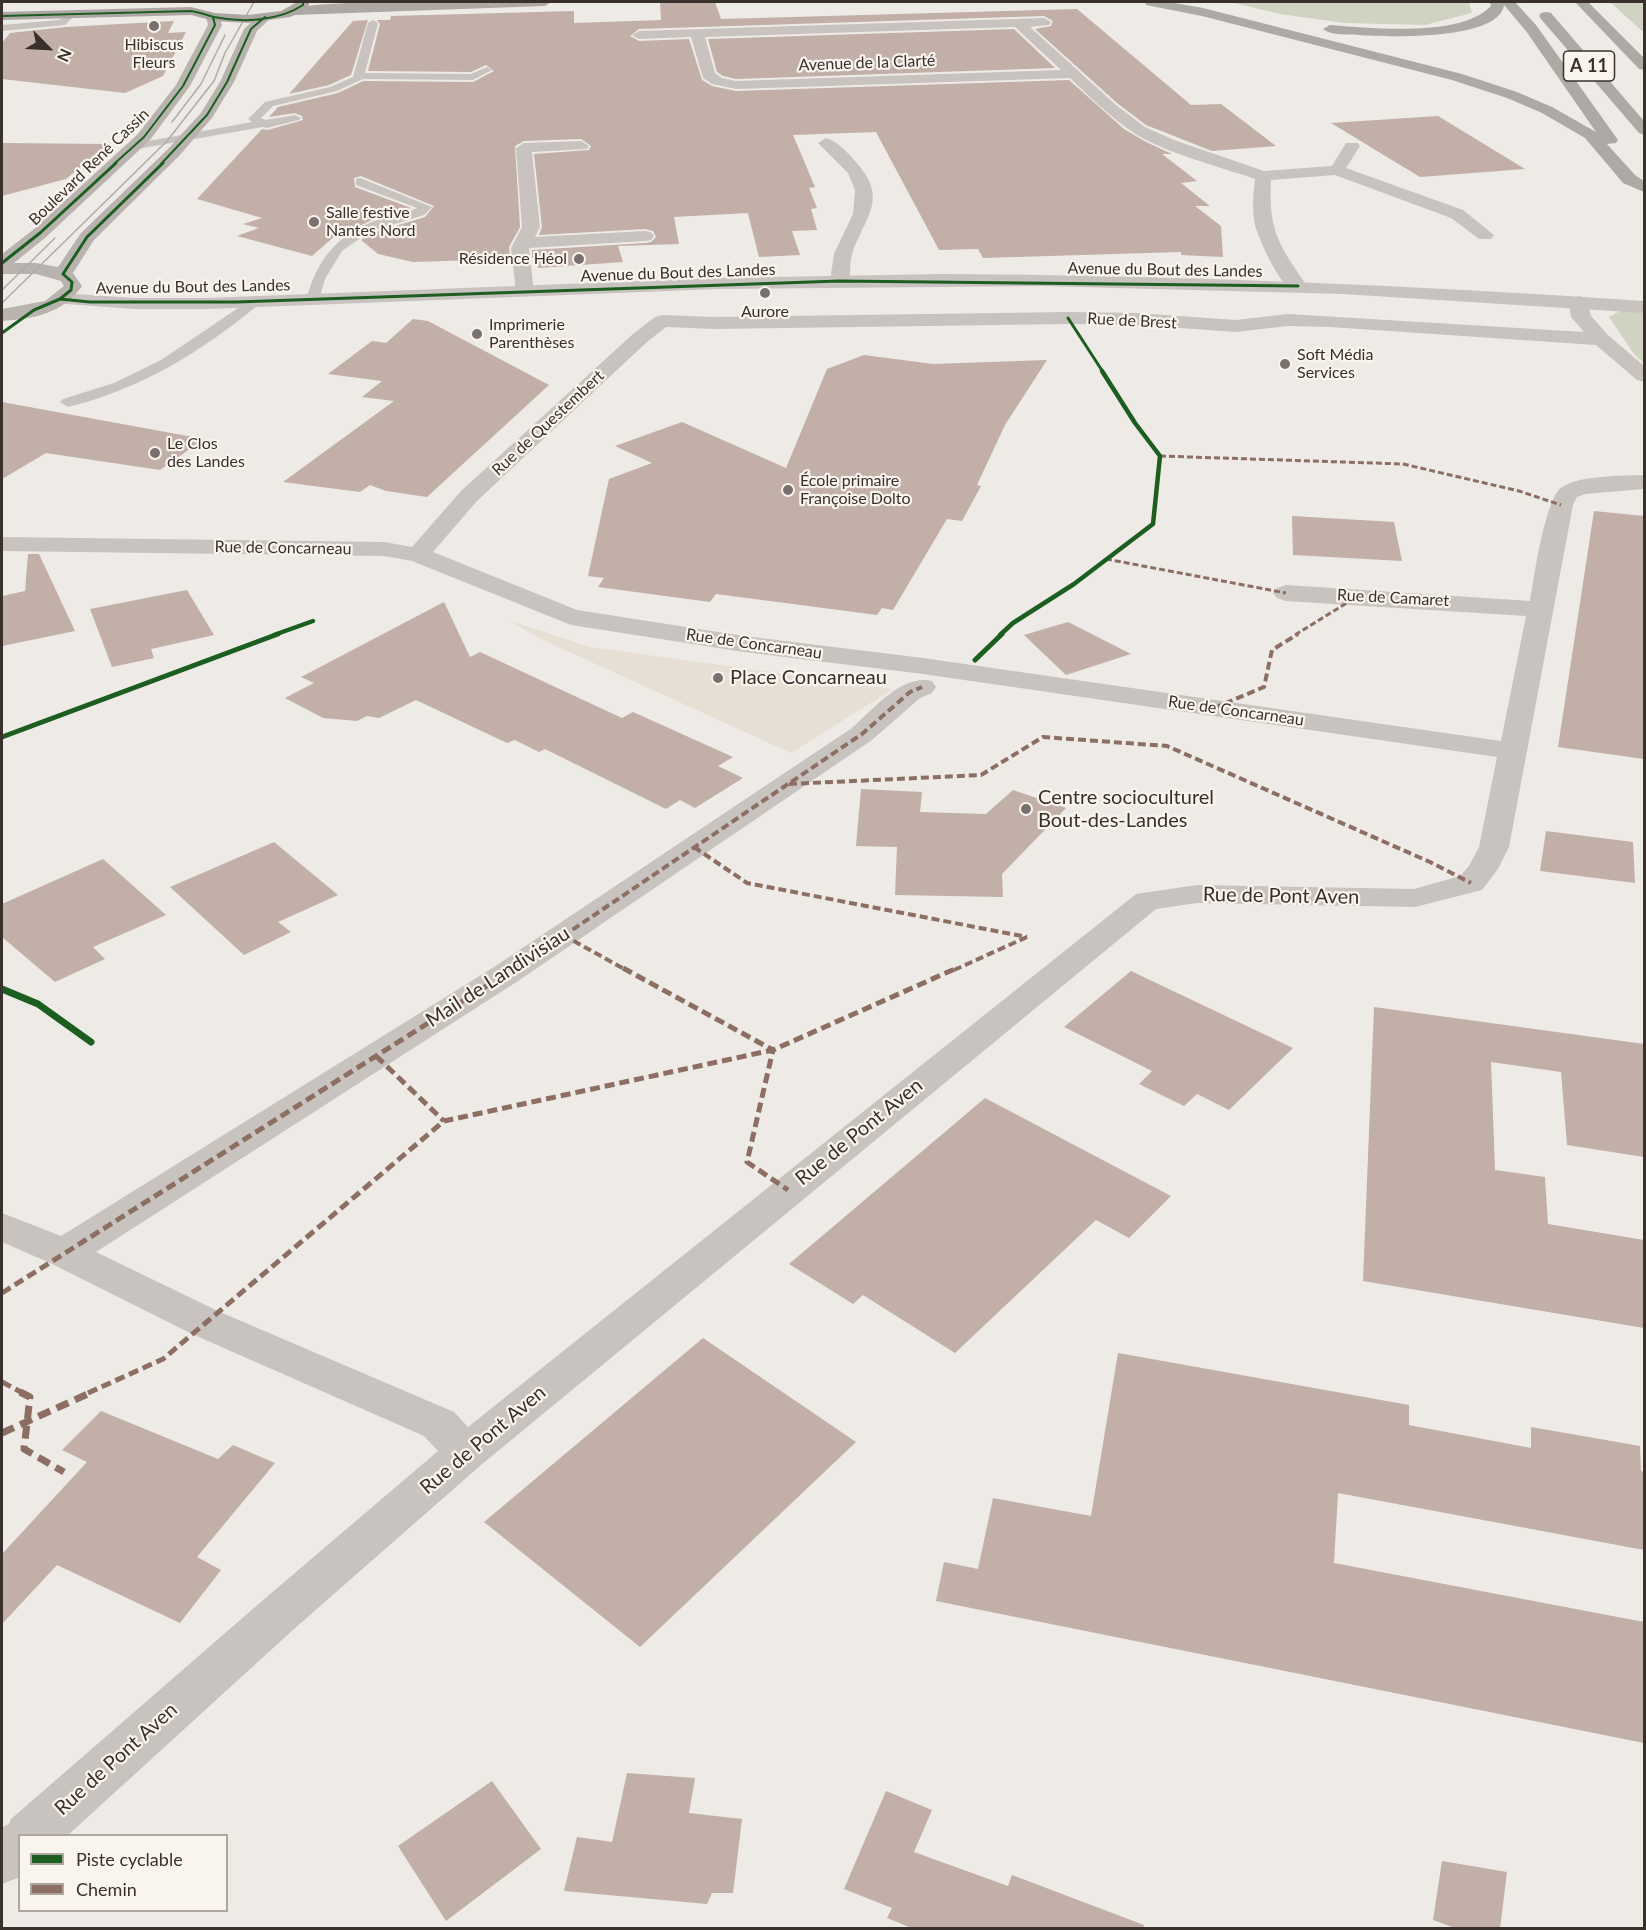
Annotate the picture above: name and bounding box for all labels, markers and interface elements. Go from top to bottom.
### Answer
north arrow [18,18,78,78]
marker: Hibiscus Fleurs [147,19,161,33]
place label: Hibiscus Fleurs [124,35,184,73]
text: N [54,46,76,65]
street label: Avenue de la Clarté [798,51,936,75]
road number: A 11 [1564,51,1614,81]
street label: Boulevard René Cassin [25,105,153,229]
place label: Salle festive Nantes Nord [326,203,415,241]
marker: Salle festive Nantes Nord [307,215,321,229]
place label: Résidence Héol [459,249,567,269]
marker: Résidence Héol [572,252,586,266]
street label: Avenue du Bout des Landes [1067,259,1263,281]
street label: Avenue du Bout des Landes [580,260,776,286]
street label: Avenue du Bout des Landes [95,276,291,298]
marker: Aurore [758,286,772,300]
place label: Aurore [741,302,789,322]
street label: Rue de Brest [1087,309,1177,333]
place label: Imprimerie Parenthèses [489,315,574,353]
marker: Imprimerie Parenthèses [470,327,484,341]
place label: Soft Média Services [1297,345,1373,383]
marker: Soft Média Services [1278,357,1292,371]
street label: Rue de Questembert [488,366,608,480]
place label: Le Clos des Landes [167,434,245,472]
marker: Le Clos des Landes [148,446,162,460]
place label: École primaire Françoise Dolto [800,471,910,509]
marker: École primaire Françoise Dolto [781,483,795,497]
street label: Rue de Concarneau [214,537,352,559]
street label: Rue de Camaret [1337,585,1449,611]
street label: Rue de Concarneau [685,625,823,663]
place label: Place Concarneau [730,666,887,690]
marker: Place Concarneau [711,671,725,685]
street label: Rue de Concarneau [1167,692,1305,730]
place label: Centre socioculturel Bout-des-Landes [1038,786,1214,833]
marker: Centre socioculturel Bout-des-Landes [1019,802,1033,816]
street label: Rue de Pont Aven [1203,883,1359,909]
street label: Mail de Landivisiau [422,922,574,1032]
street label: Rue de Pont Aven [791,1073,927,1191]
street label: Rue de Pont Aven [415,1381,551,1499]
street label: Rue de Pont Aven [50,1698,182,1820]
legend [18,1834,228,1912]
text: Piste cyclable [76,1848,183,1870]
text: Chemin [76,1878,137,1900]

